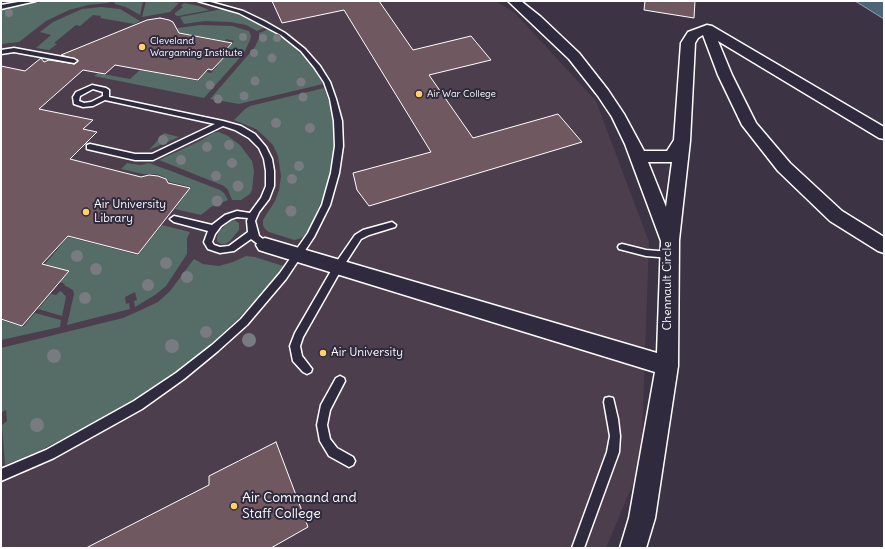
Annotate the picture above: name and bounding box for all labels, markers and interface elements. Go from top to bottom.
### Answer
place label: Cleveland Wargaming Institute [150,35,243,58]
marker: Cleveland Wargaming Institute [137,42,147,52]
place label: Air War College [427,88,496,100]
marker: Air War College [414,89,424,99]
place label: Air University Library [94,198,166,226]
marker: Air University Library [81,207,91,217]
street label: Chennault Circle [661,241,675,331]
place label: Air University [331,346,403,360]
marker: Air University [318,348,328,358]
place label: Air Command and Staff College [242,490,357,522]
marker: Air Command and Staff College [229,501,239,511]

